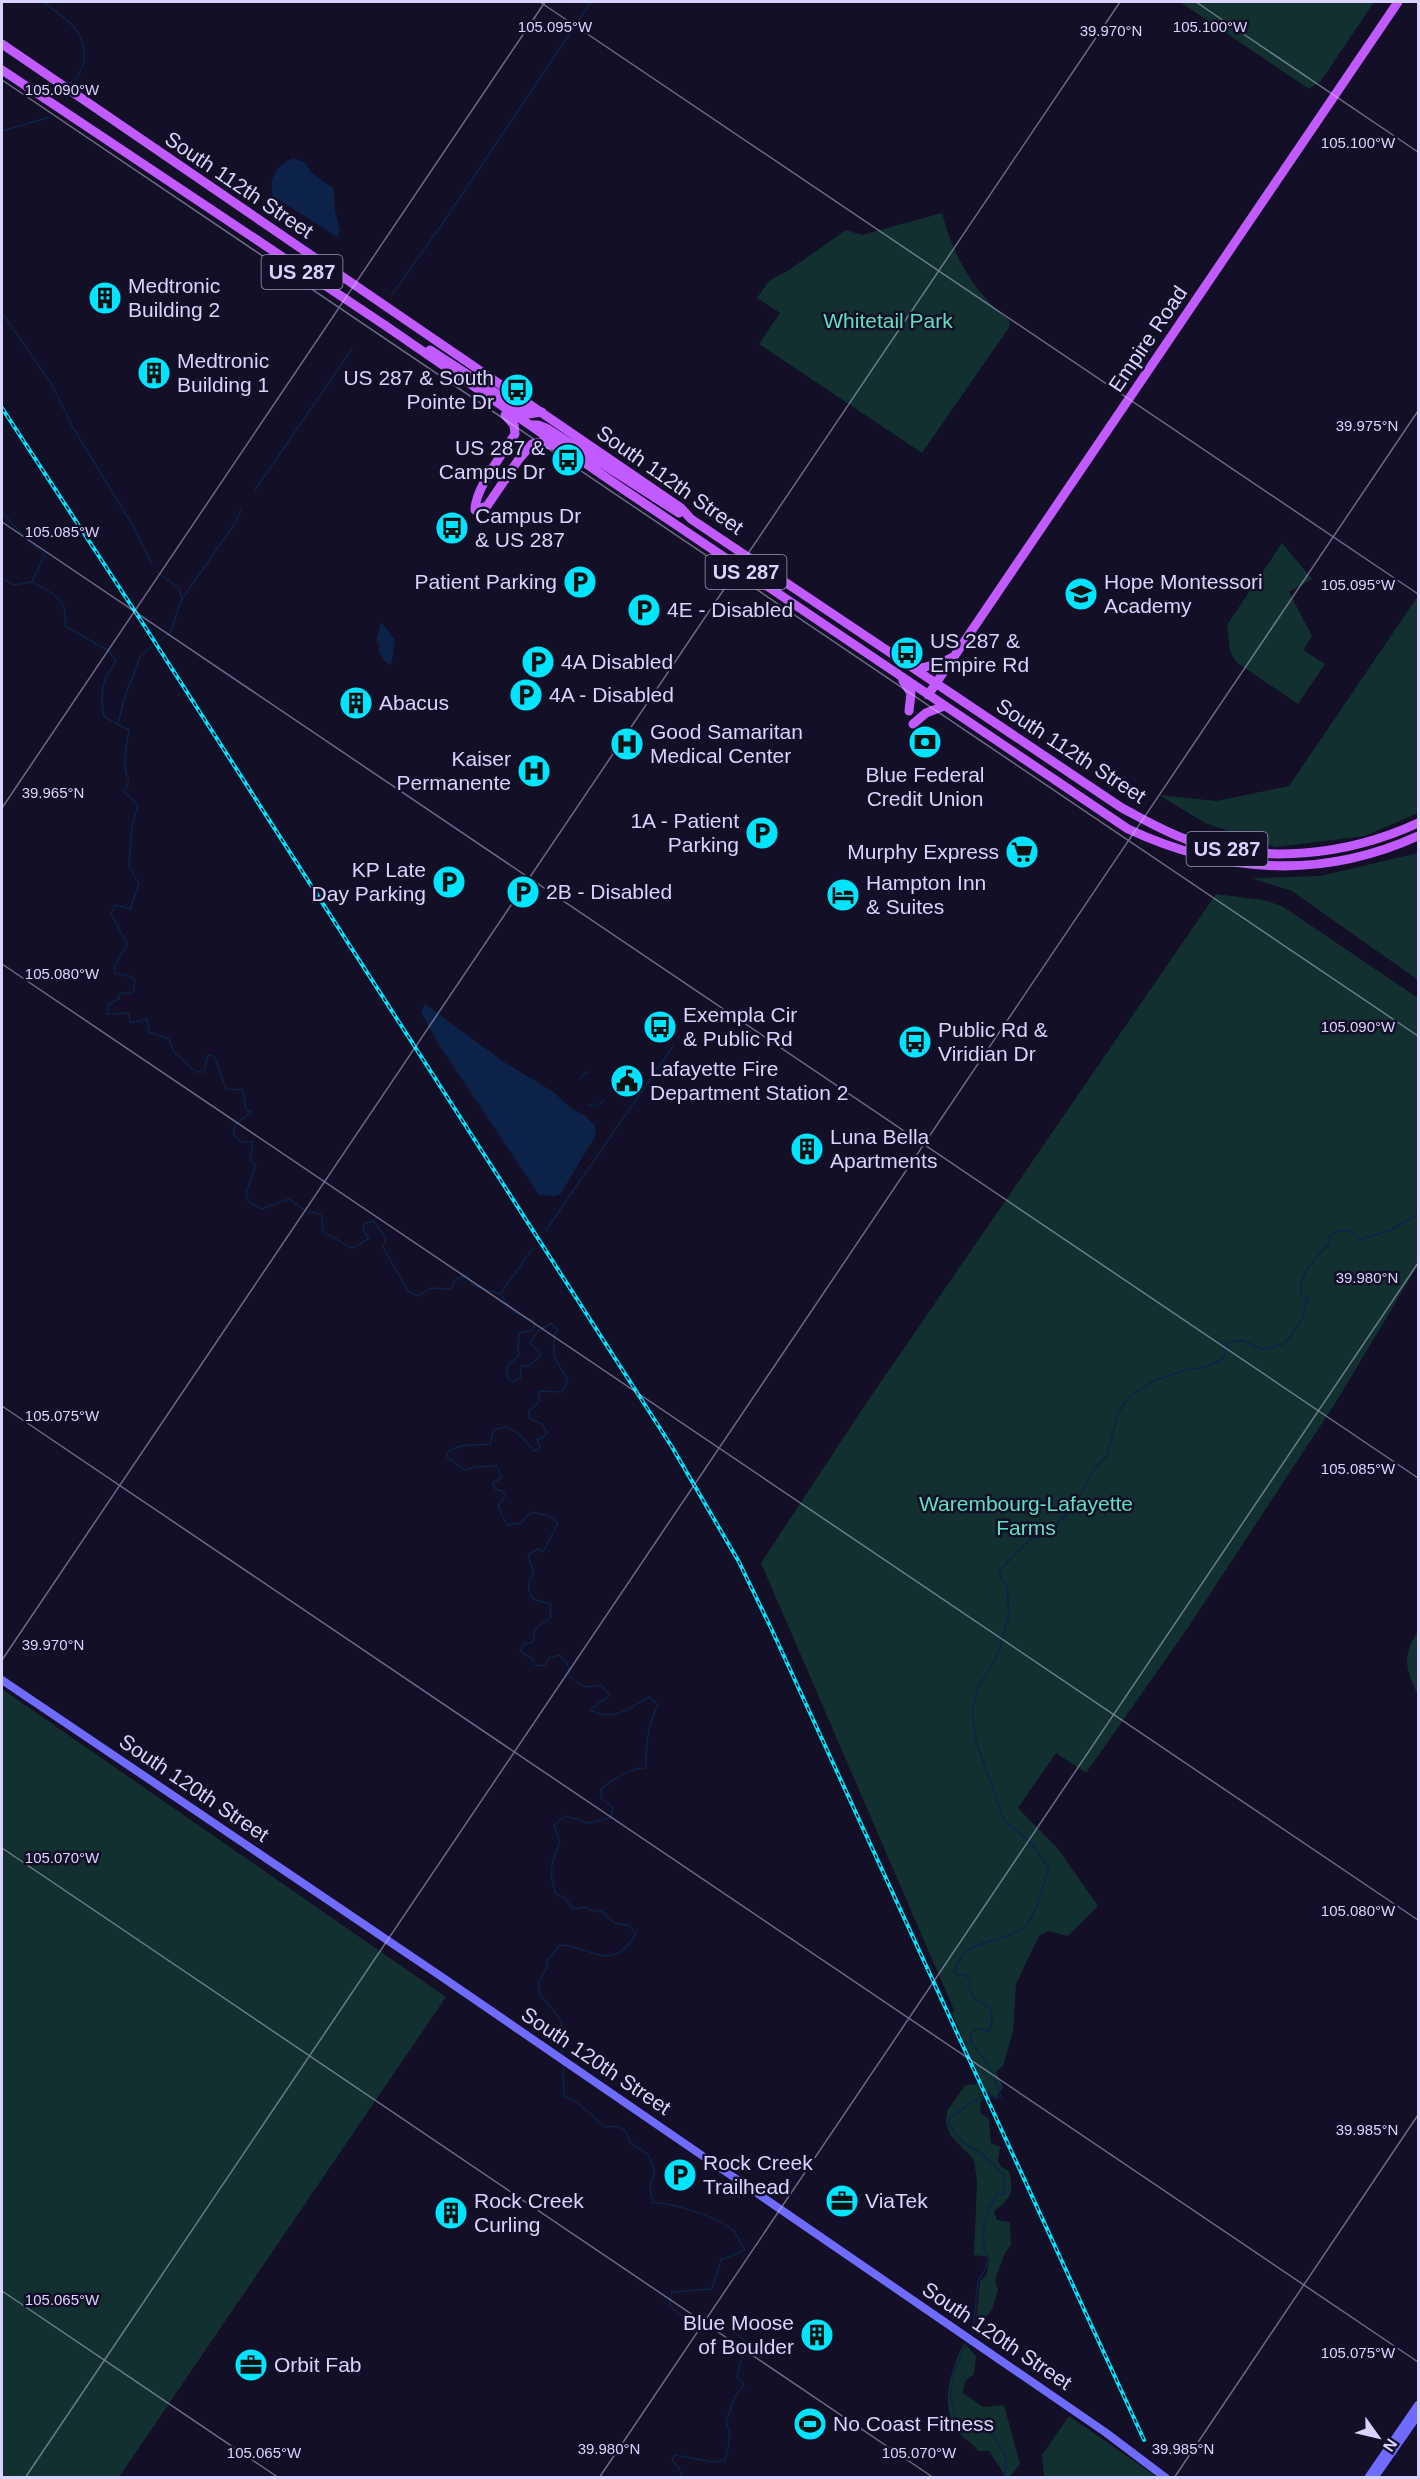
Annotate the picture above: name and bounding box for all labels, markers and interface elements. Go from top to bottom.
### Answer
text: 105.095°W [518,18,593,35]
text: 105.100°W [1173,18,1248,35]
text: 39.970°N [1080,22,1142,39]
text: 105.090°W [25,81,100,98]
street label: South 112th Street [161,127,318,243]
text: 105.100°W [1321,134,1396,151]
road number: US 287 [262,255,342,289]
place label: Medtronic Building 2 [128,274,220,321]
building icon: Medtronic Building 2 [87,280,123,316]
street label: Empire Road [1104,281,1191,396]
park label: Whitetail Park [823,309,953,332]
place label: Medtronic Building 1 [177,349,269,396]
building icon: Medtronic Building 1 [136,355,172,391]
place label: US 287 & South Pointe Dr [343,366,494,413]
bus stop icon: US 287 & South Pointe Dr [499,372,535,408]
text: 39.975°N [1336,417,1398,434]
street label: South 112th Street [593,420,748,539]
place label: US 287 & Campus Dr [439,436,545,483]
bus stop icon: US 287 & Campus Dr [550,442,586,478]
place label: Campus Dr & US 287 [475,504,581,551]
bus stop icon: Campus Dr & US 287 [434,510,470,546]
text: 105.085°W [25,523,100,540]
road number: US 287 [706,555,786,589]
parking icon: Patient Parking [562,564,598,600]
place label: Patient Parking [415,570,557,593]
place label: Hope Montessori Academy [1104,570,1263,617]
school or university icon: Hope Montessori Academy [1063,576,1099,612]
text: 105.095°W [1321,576,1396,593]
parking icon: 4E - Disabled [626,592,662,628]
place label: 4E - Disabled [667,598,793,621]
place label: US 287 & Empire Rd [930,629,1029,676]
bus stop icon: US 287 & Empire Rd [889,635,925,671]
parking icon: 4A Disabled [520,644,556,680]
place label: 4A Disabled [561,650,673,673]
parking icon: 4A - Disabled [508,677,544,713]
place label: 4A - Disabled [549,683,674,706]
building icon: Abacus [338,685,374,721]
place label: Abacus [379,691,449,714]
street label: South 112th Street [992,694,1150,808]
place label: Good Samaritan Medical Center [650,720,803,767]
bank icon: Blue Federal Credit Union [907,724,943,760]
hospital icon: Good Samaritan Medical Center [609,726,645,762]
place label: Kaiser Permanente [397,747,511,794]
hospital icon: Kaiser Permanente [516,753,552,789]
place label: Blue Federal Credit Union [865,763,985,810]
text: 39.965°N [22,784,84,801]
place label: 1A - Patient Parking [630,809,739,856]
parking icon: 1A - Patient Parking [744,815,780,851]
road number: US 287 [1186,832,1268,866]
supermarket icon: Murphy Express [1004,834,1040,870]
place label: Murphy Express [847,840,999,863]
place label: KP Late Day Parking [312,858,426,905]
parking icon: KP Late Day Parking [431,864,467,900]
place label: Hampton Inn & Suites [866,871,986,918]
parking icon: 2B - Disabled [505,874,541,910]
hotel icon: Hampton Inn & Suites [825,877,861,913]
place label: 2B - Disabled [546,880,672,903]
text: 105.080°W [25,965,100,982]
place label: Exempla Cir & Public Rd [683,1003,797,1050]
bus stop icon: Exempla Cir & Public Rd [642,1009,678,1045]
place label: Public Rd & Viridian Dr [938,1018,1048,1065]
text: 105.090°W [1321,1018,1396,1035]
bus stop icon: Public Rd & Viridian Dr [897,1024,933,1060]
place label: Lafayette Fire Department Station 2 [650,1057,848,1104]
public building icon: Lafayette Fire Department Station 2 [609,1063,645,1099]
place label: Luna Bella Apartments [830,1125,937,1172]
building icon: Luna Bella Apartments [789,1131,825,1167]
text: 39.980°N [1336,1269,1398,1286]
text: 105.075°W [25,1407,100,1424]
text: 105.085°W [1321,1460,1396,1477]
park label: Warembourg-Lafayette Farms [919,1492,1133,1539]
text: 39.970°N [22,1636,84,1653]
street label: South 120th Street [115,1729,273,1846]
text: 105.070°W [25,1849,100,1866]
text: 105.080°W [1321,1902,1396,1919]
street label: South 120th Street [517,2002,675,2119]
text: 39.985°N [1336,2121,1398,2138]
place label: Rock Creek Trailhead [703,2151,813,2198]
parking icon: Rock Creek Trailhead [662,2157,698,2193]
office icon: ViaTek [824,2183,860,2219]
place label: Rock Creek Curling [474,2189,584,2236]
place label: ViaTek [865,2189,928,2212]
building icon: Rock Creek Curling [433,2195,469,2231]
street label: South 120th Street [918,2277,1076,2394]
text: 105.065°W [25,2291,100,2308]
place label: Blue Moose of Boulder [683,2311,794,2358]
building icon: Blue Moose of Boulder [799,2317,835,2353]
text: 105.075°W [1321,2344,1396,2361]
office icon: Orbit Fab [233,2347,269,2383]
place label: Orbit Fab [274,2353,362,2376]
sports icon: No Coast Fitness [792,2406,828,2442]
north arrow [1348,2407,1408,2467]
place label: No Coast Fitness [833,2412,994,2435]
text: N [1380,2436,1400,2455]
text: 39.980°N [578,2440,640,2457]
text: 39.985°N [1152,2440,1214,2457]
text: 105.065°W [227,2444,302,2461]
text: 105.070°W [882,2444,957,2461]

